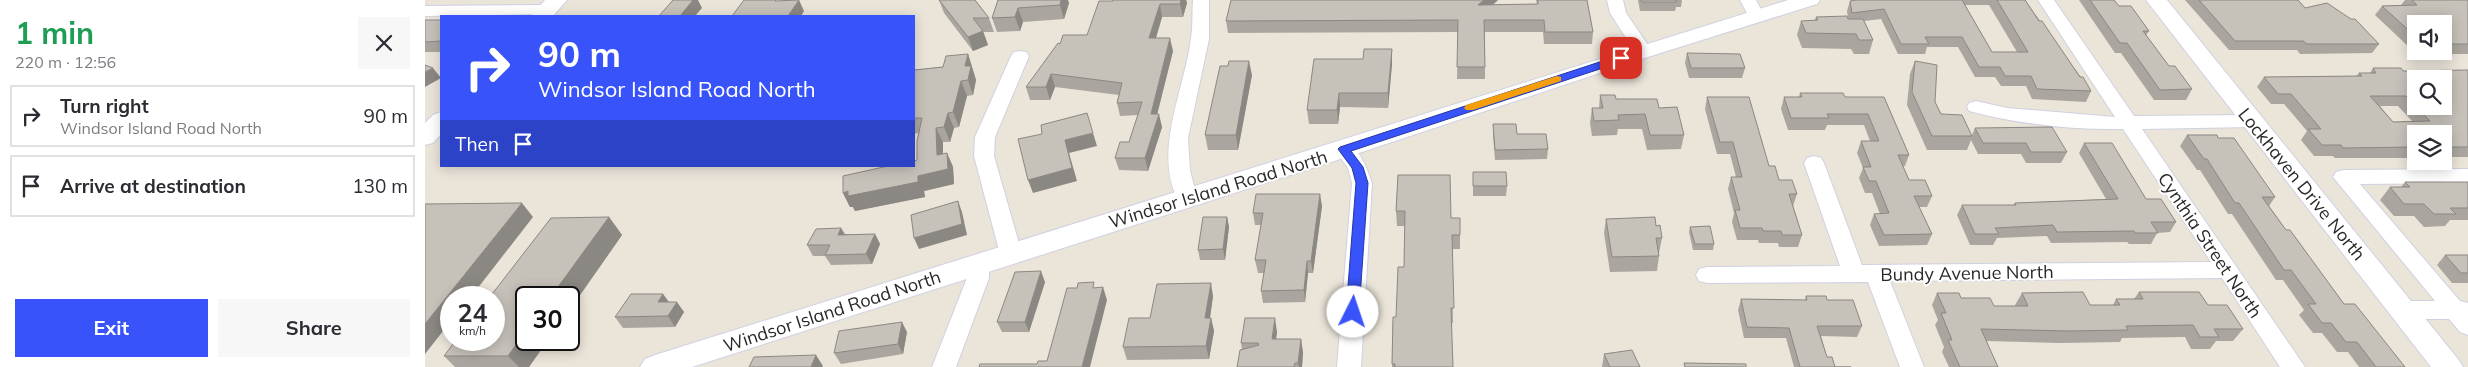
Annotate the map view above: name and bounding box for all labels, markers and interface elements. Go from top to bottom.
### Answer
text: 1 min [15,14,94,52]
map controls [2407,15,2452,170]
button: sound [2407,15,2452,60]
button: close [358,17,410,69]
text: 90 m [538,32,621,76]
icon: right [455,35,520,100]
pin [1600,37,1642,79]
icon: arrive [1607,44,1635,72]
text: 220 m · 12:56 [15,52,116,72]
button: search [2407,70,2452,115]
text: Windsor Island Road North [538,75,816,103]
text: Turn right [60,94,149,118]
icon: right [17,102,45,130]
street label: Lockhaven Drive North [2233,103,2371,265]
text: 90 m [364,104,408,128]
text: Windsor Island Road North [60,118,262,138]
button: layers [2407,125,2452,170]
icon: arrive [509,130,537,158]
text: Then [455,132,499,156]
street label: Windsor Island Road North [1106,145,1330,233]
street label: Cynthia Street North [2153,168,2267,322]
icon: arrive [17,172,45,200]
text: Arrive at destination [60,174,246,198]
text: 130 m [352,174,408,198]
street label: Bundy Avenue North [1880,260,2054,286]
street label: Windsor Island Road North [720,265,944,357]
position arrow [1326,285,1378,337]
speed limit sign: 30 [515,286,580,351]
text: 24 [457,297,488,328]
button: Exit [15,299,208,357]
button: Share [218,299,410,357]
text: km/h [459,323,486,338]

